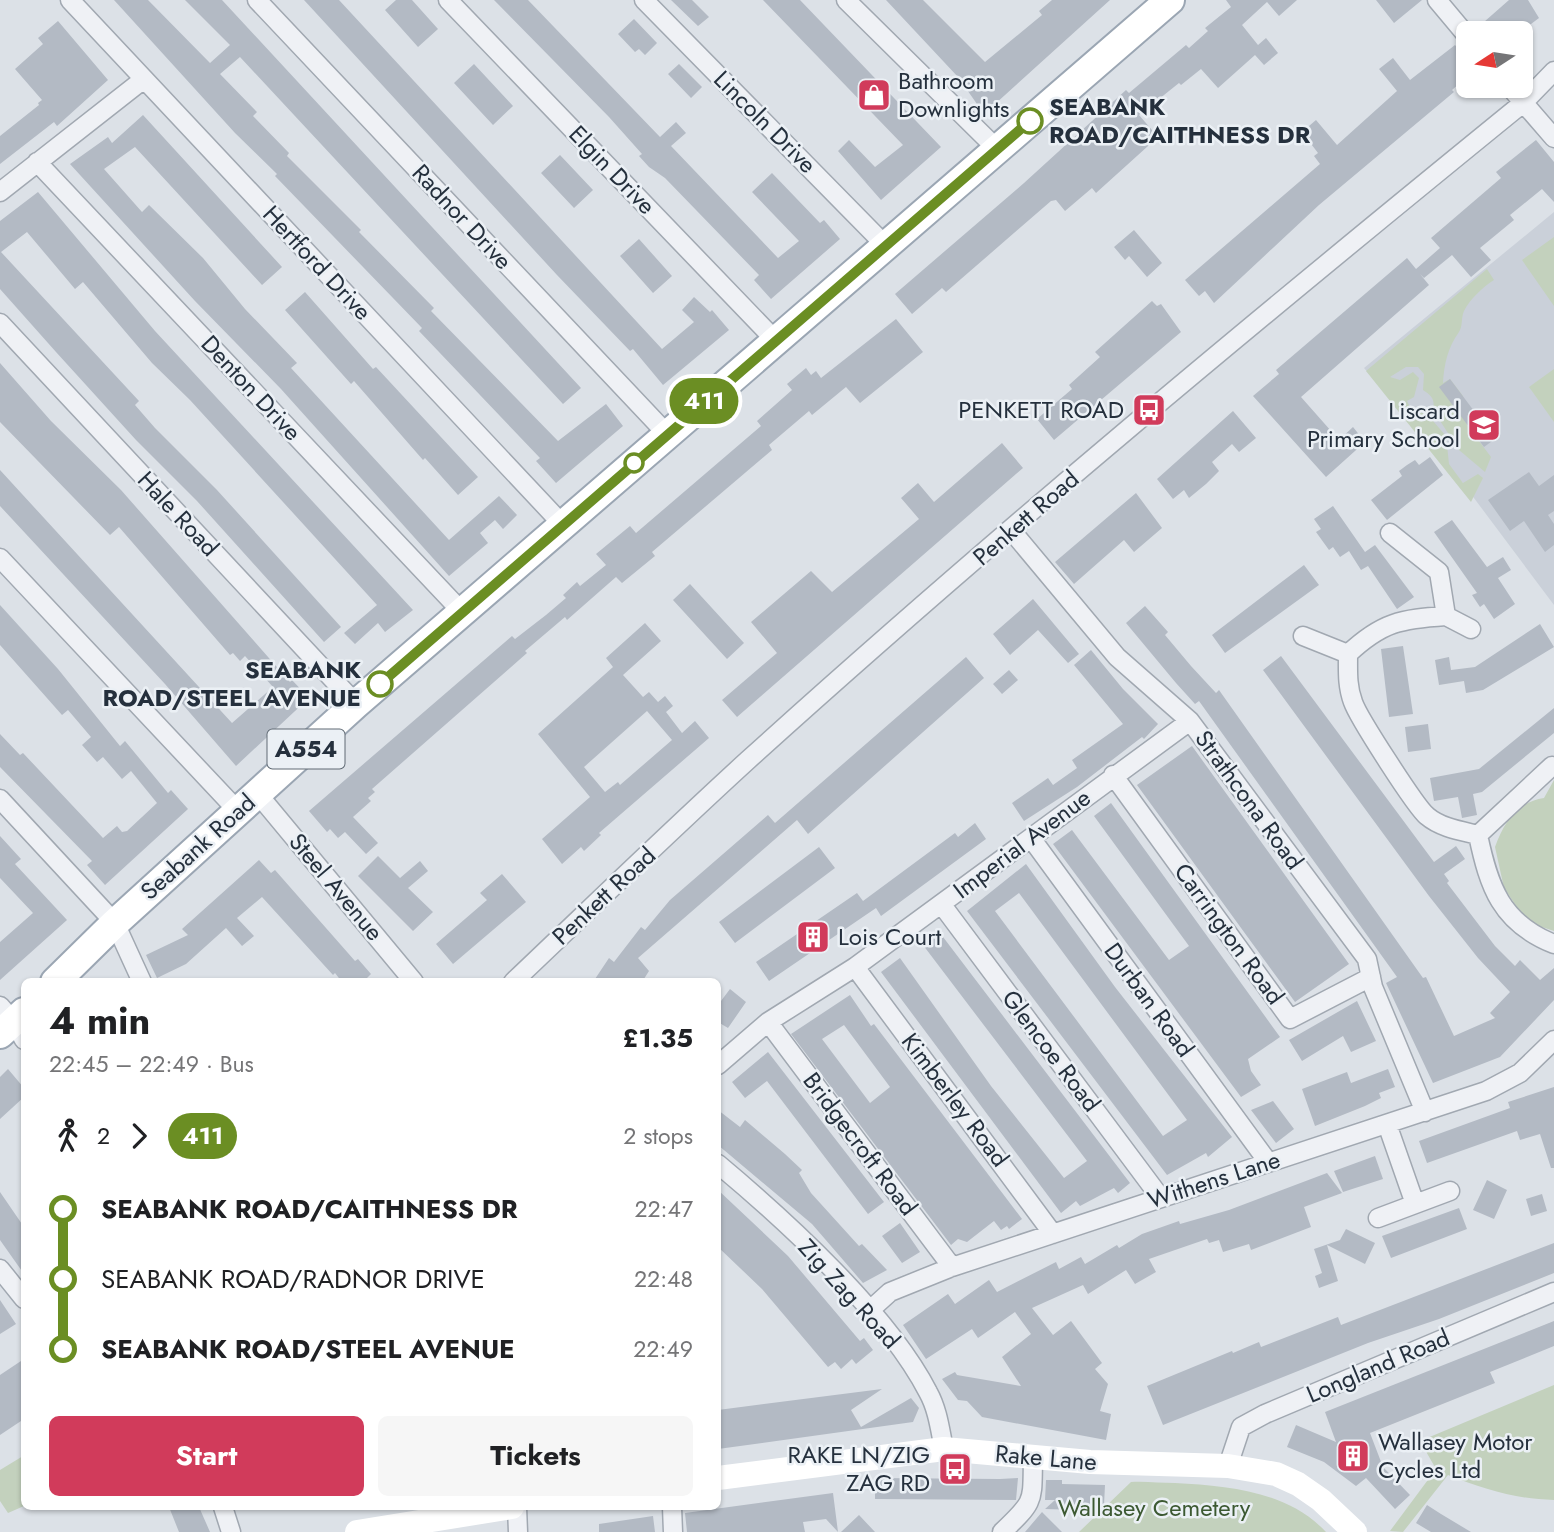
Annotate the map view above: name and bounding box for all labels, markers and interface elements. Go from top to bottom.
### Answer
north arrow [1456,21,1533,98]
map controls [1456,21,1533,98]
street label: Lincoln Drive [706,62,825,181]
place label: Bathroom Downlights [898,63,1009,126]
shop icon: Bathroom Downlights [855,76,893,114]
place label: SEABANK ROAD/CAITHNESS DR [1049,89,1311,152]
marker: SEABANK ROAD/CAITHNESS DR [1017,108,1043,134]
street label: Elgin Drive [561,117,664,222]
street label: Radnor Drive [404,156,521,277]
street label: Hertford Drive [255,197,380,328]
street label: Denton Drive [193,327,310,448]
line badge: 411 [664,378,744,424]
text: 411 [683,383,725,418]
bus stop icon: PENKETT ROAD [1130,391,1168,429]
place label: PENKETT ROAD [958,392,1124,427]
place label: Liscard Primary School [1307,393,1460,456]
school or university icon: Liscard Primary School [1465,406,1503,444]
unlabelled marker [624,453,644,473]
street label: Penkett Road [965,462,1086,574]
street label: Hale Road [130,463,227,564]
place label: SEABANK ROAD/STEEL AVENUE [102,652,361,715]
marker: SEABANK ROAD/STEEL AVENUE [367,671,393,697]
street label: Strathcona Road [1187,723,1312,877]
road number: A554 [268,730,344,768]
street label: Imperial Avenue [946,780,1098,907]
street label: Seabank Road [132,785,263,908]
street label: Steel Avenue [281,825,392,948]
street label: Penkett Road [544,838,663,953]
street label: Carrington Road [1166,856,1293,1012]
building icon: Lois Court [794,918,832,956]
place label: Lois Court [838,919,941,954]
street label: Durban Road [1096,935,1203,1064]
street label: Glencoe Road [994,982,1109,1119]
text: 4 min [49,993,150,1048]
text: £1.35 [623,1019,693,1057]
street label: Kimberley Road [893,1025,1017,1174]
text: 22:45 – 22:49 · Bus [49,1047,254,1081]
street label: Bridgecroft Road [795,1065,926,1223]
icon: walk [49,1117,87,1155]
icon: forward [120,1117,158,1155]
text: 411 [182,1118,223,1153]
text: 2 [97,1119,110,1153]
text: 2 stops [623,1119,693,1153]
street label: Withens Lane [1143,1142,1285,1217]
text: SEABANK ROAD/CAITHNESS DR [101,1190,518,1228]
text: 22:47 [634,1192,693,1226]
street label: Zig Zag Road [790,1231,908,1356]
text: SEABANK ROAD/RADNOR DRIVE [101,1260,485,1298]
text: 22:48 [634,1262,693,1296]
street label: Longland Road [1301,1320,1455,1411]
text: SEABANK ROAD/STEEL AVENUE [101,1330,515,1368]
text: 22:49 [633,1332,693,1366]
button: Start [49,1416,364,1496]
button: Tickets [378,1416,693,1496]
place label: Wallasey Motor Cycles Ltd [1378,1424,1533,1487]
street label: Rake Lane [994,1436,1098,1479]
place label: RAKE LN/ZIG ZAG RD [787,1437,930,1500]
building icon: Wallasey Motor Cycles Ltd [1334,1437,1372,1475]
bus stop icon: RAKE LN/ZIG ZAG RD [936,1450,974,1488]
park label: Wallasey Cemetery [1058,1490,1251,1525]

